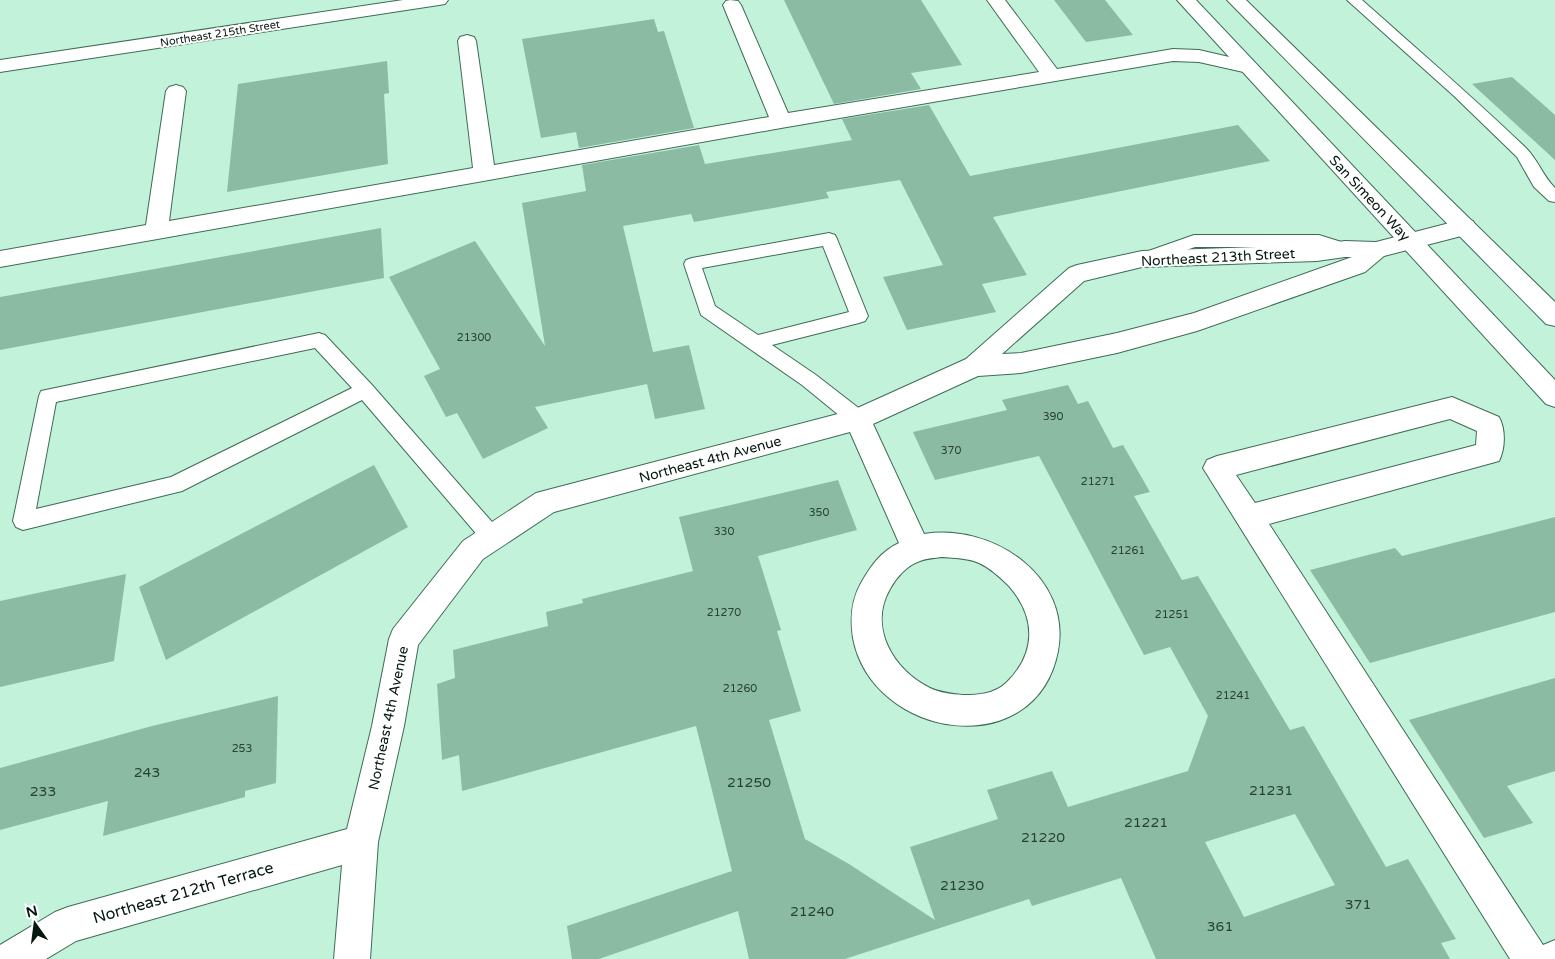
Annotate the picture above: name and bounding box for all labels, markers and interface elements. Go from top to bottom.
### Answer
street label: Northeast 215th Street [159,18,281,49]
street label: San Simeon Way [1326,152,1414,245]
street label: Northeast 213th Street [1141,245,1296,270]
house number: 21300 [457,331,491,344]
house number: 390 [1043,410,1063,423]
street label: Northeast 4th Avenue [637,432,783,487]
house number: 370 [941,444,961,457]
house number: 21271 [1081,475,1115,488]
house number: 350 [809,506,829,519]
house number: 330 [714,525,734,538]
house number: 21261 [1111,544,1145,557]
house number: 21270 [707,606,741,619]
house number: 21251 [1155,608,1189,621]
street label: Northeast 4th Avenue [365,645,412,792]
house number: 21260 [723,682,757,695]
house number: 21241 [1216,689,1250,702]
house number: 253 [232,742,252,755]
house number: 243 [134,764,160,781]
house number: 21250 [727,774,771,791]
house number: 21231 [1249,782,1293,799]
house number: 233 [30,783,56,800]
house number: 21221 [1124,814,1168,831]
house number: 21220 [1021,829,1065,846]
street label: Northeast 212th Terrace [91,858,276,928]
house number: 21230 [940,877,984,894]
house number: 371 [1345,896,1371,913]
north arrow [10,899,60,949]
text: N [24,902,39,921]
house number: 21240 [790,903,834,920]
house number: 361 [1207,918,1233,935]

